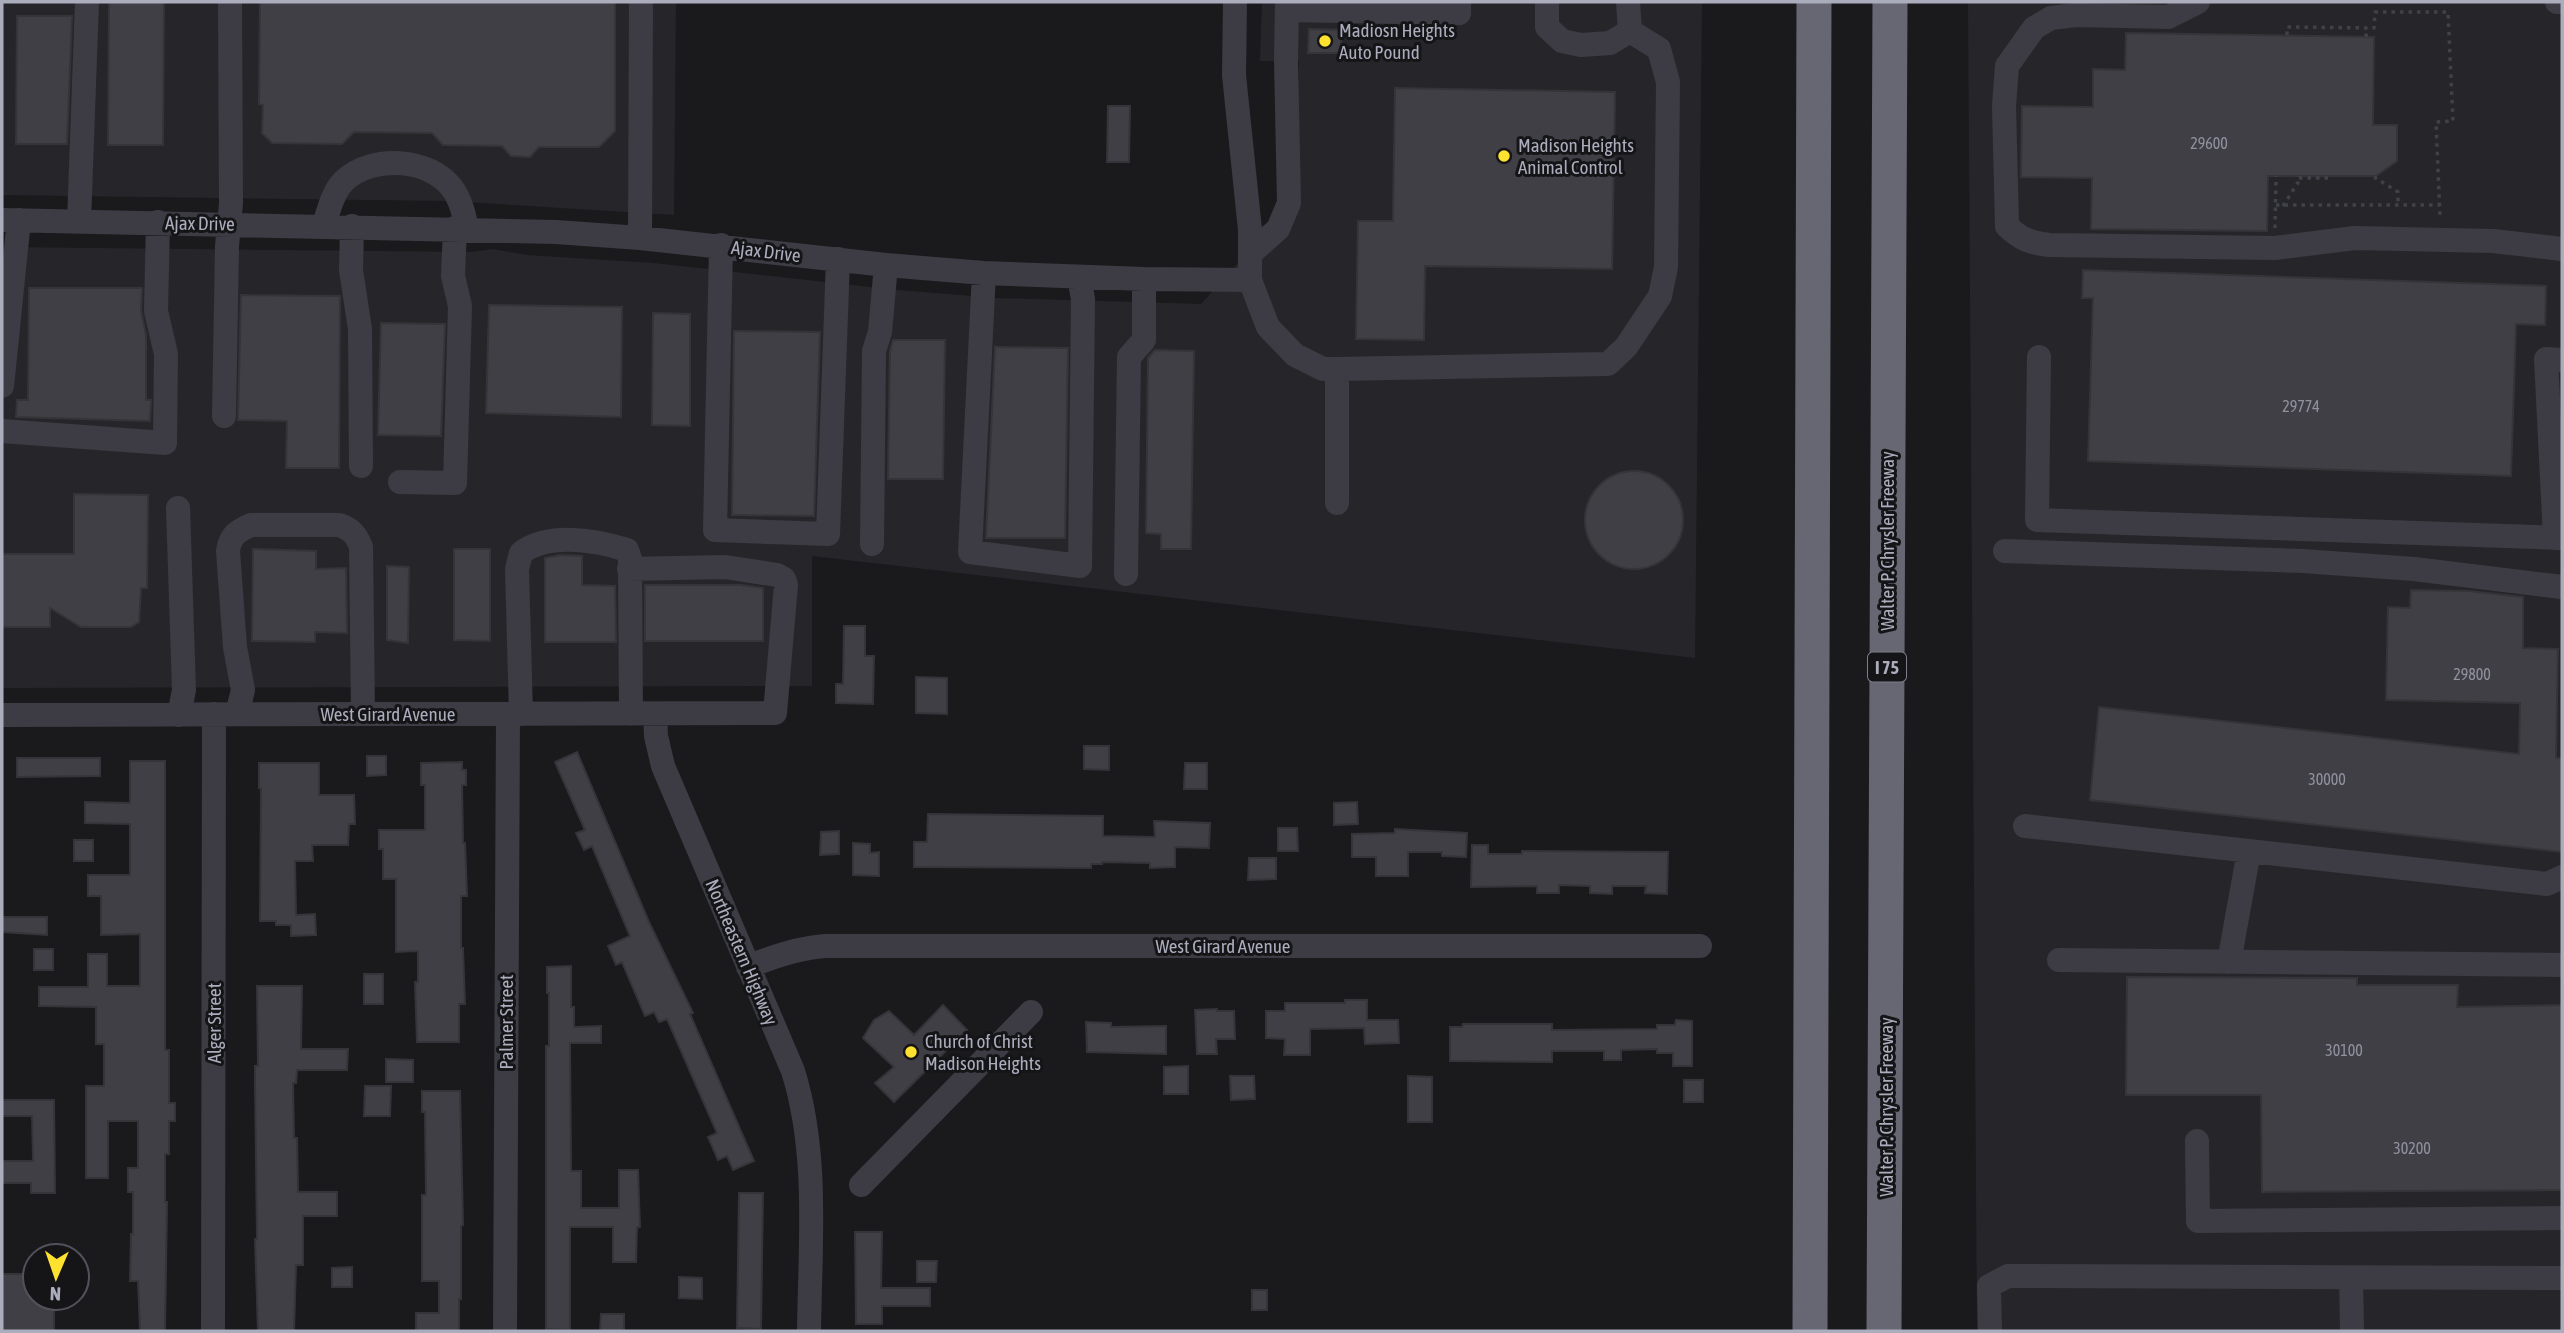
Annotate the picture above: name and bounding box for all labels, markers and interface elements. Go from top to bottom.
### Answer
place label: Madiosn Heights Auto Pound [1339,19,1455,63]
marker: Madiosn Heights Auto Pound [1317,33,1333,49]
place label: Madison Heights Animal Control [1518,134,1634,178]
house number: 29600 [2190,134,2228,152]
marker: Madison Heights Animal Control [1496,148,1512,164]
street label: Ajax Drive [165,211,235,235]
street label: Ajax Drive [730,236,802,266]
house number: 29774 [2282,397,2320,415]
street label: Walter P. Chrysler Freeway [1876,451,1898,631]
road number: I 75 [1868,652,1906,682]
house number: 29800 [2453,665,2491,683]
street label: West Girard Avenue [321,703,455,725]
house number: 30000 [2308,770,2346,788]
street label: Northeastern Highway [701,876,783,1028]
street label: West Girard Avenue [1156,935,1290,957]
street label: Palmer Street [495,974,517,1070]
street label: Alger Street [203,983,225,1063]
street label: Walter P. Chrysler Freeway [1875,1017,1897,1197]
place label: Church of Christ Madison Heights [925,1030,1041,1074]
house number: 30100 [2325,1041,2363,1059]
marker: Church of Christ Madison Heights [903,1044,919,1060]
house number: 30200 [2393,1139,2431,1157]
north arrow [21,1242,91,1312]
text: N [49,1283,61,1305]

